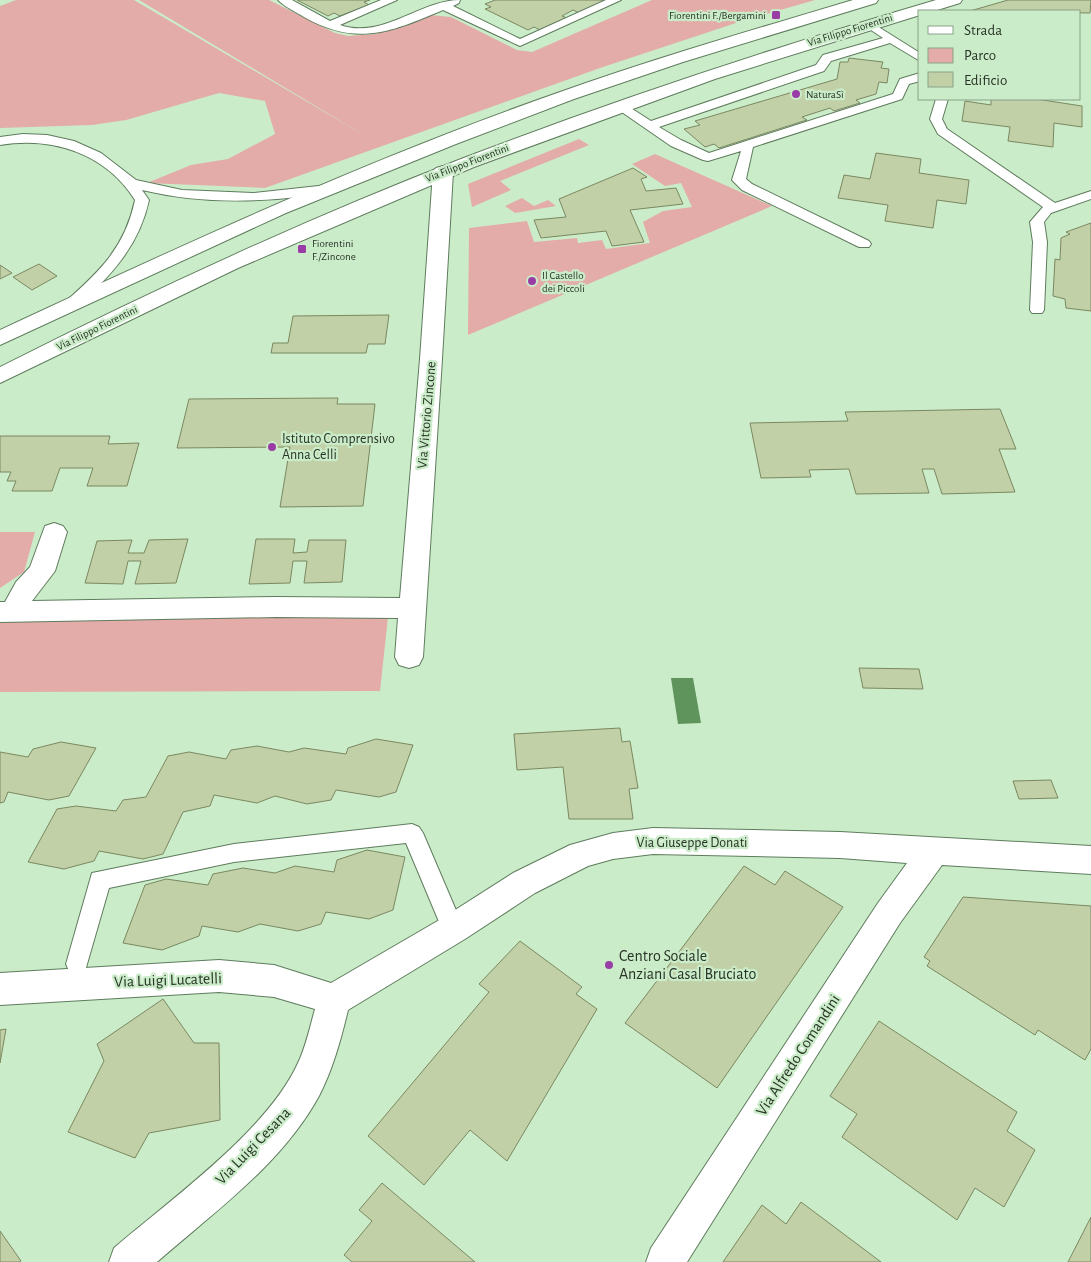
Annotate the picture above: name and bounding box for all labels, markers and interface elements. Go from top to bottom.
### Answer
marker: Fiorentini F./Bergamini [770,9,782,21]
place label: Fiorentini F./Bergamini [669,10,766,21]
legend [918,10,1081,100]
street label: Via Filippo Fiorentini [806,12,894,48]
text: Strada [964,23,1002,38]
text: Parco [964,48,996,63]
text: Edificio [964,73,1007,88]
marker: NaturaSì [790,88,802,100]
place label: NaturaSì [806,89,844,100]
street label: Via Filippo Fiorentini [424,142,510,184]
place label: Fiorentini F./Zincone [312,238,356,262]
marker: Fiorentini F./Zincone [296,243,308,255]
place label: Il Castello dei Piccoli [542,270,585,294]
marker: Il Castello dei Piccoli [526,275,538,287]
street label: Via Filippo Fiorentini [55,304,139,352]
street label: Via Vittorio Zincone [415,361,439,469]
place label: Istituto Comprensivo Anna Celli [282,432,395,462]
marker: Istituto Comprensivo Anna Celli [266,441,278,453]
street label: Via Giuseppe Donati [637,836,747,850]
place label: Centro Sociale Anziani Casal Bruciato [619,948,756,982]
marker: Centro Sociale Anziani Casal Bruciato [603,959,615,971]
street label: Via Luigi Lucatelli [114,970,222,990]
street label: Via Alfredo Comandini [753,992,843,1118]
street label: Via Luigi Cesana [212,1104,294,1188]

